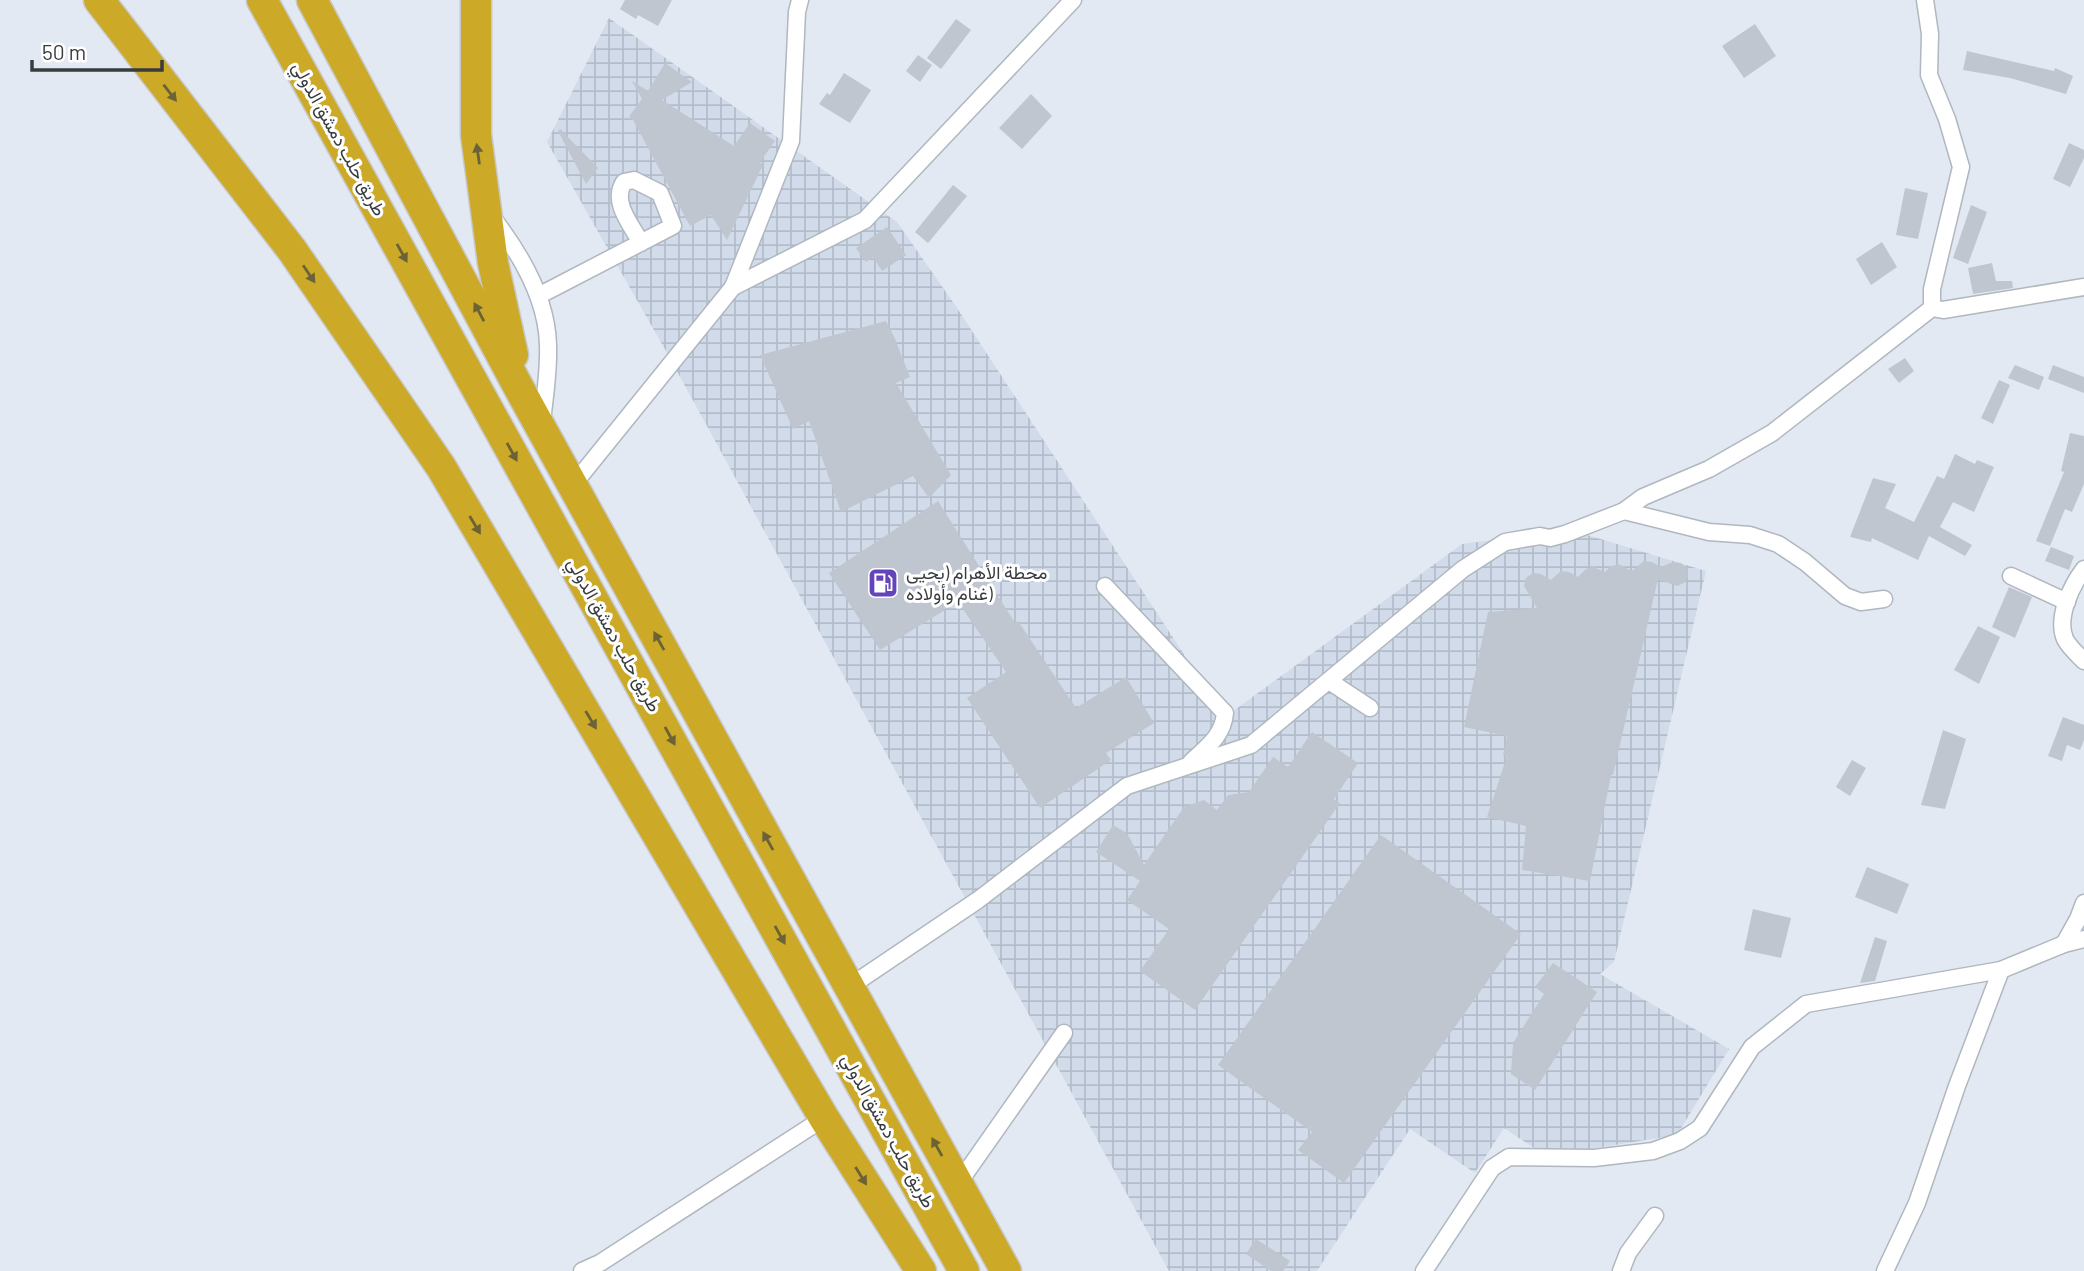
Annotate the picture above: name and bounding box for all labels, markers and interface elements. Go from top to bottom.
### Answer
scale bar [32,28,161,72]
text: 50 m [42,39,86,64]
street label: طريق حلب دمشق الدولي [284,58,391,222]
one-way arrow [163,84,178,102]
one-way arrow [472,143,483,165]
one-way arrow [396,243,408,262]
one-way arrow [302,265,316,283]
one-way arrow [473,303,485,322]
one-way arrow [506,442,518,461]
one-way arrow [469,515,482,534]
street label: طريق حلب دمشق الدولي [559,554,666,718]
place label: محطة الأهرام (يحيى غنام وأولاده) [906,561,1047,606]
fuel station icon: محطة الأهرام (يحيى غنام وأولاده) [866,566,900,600]
one-way arrow [653,631,665,651]
one-way arrow [585,711,598,730]
one-way arrow [664,726,676,746]
one-way arrow [762,831,774,850]
one-way arrow [774,925,786,945]
street label: طريق حلب دمشق الدولي [833,1050,940,1214]
one-way arrow [931,1137,943,1157]
one-way arrow [854,1166,867,1185]

